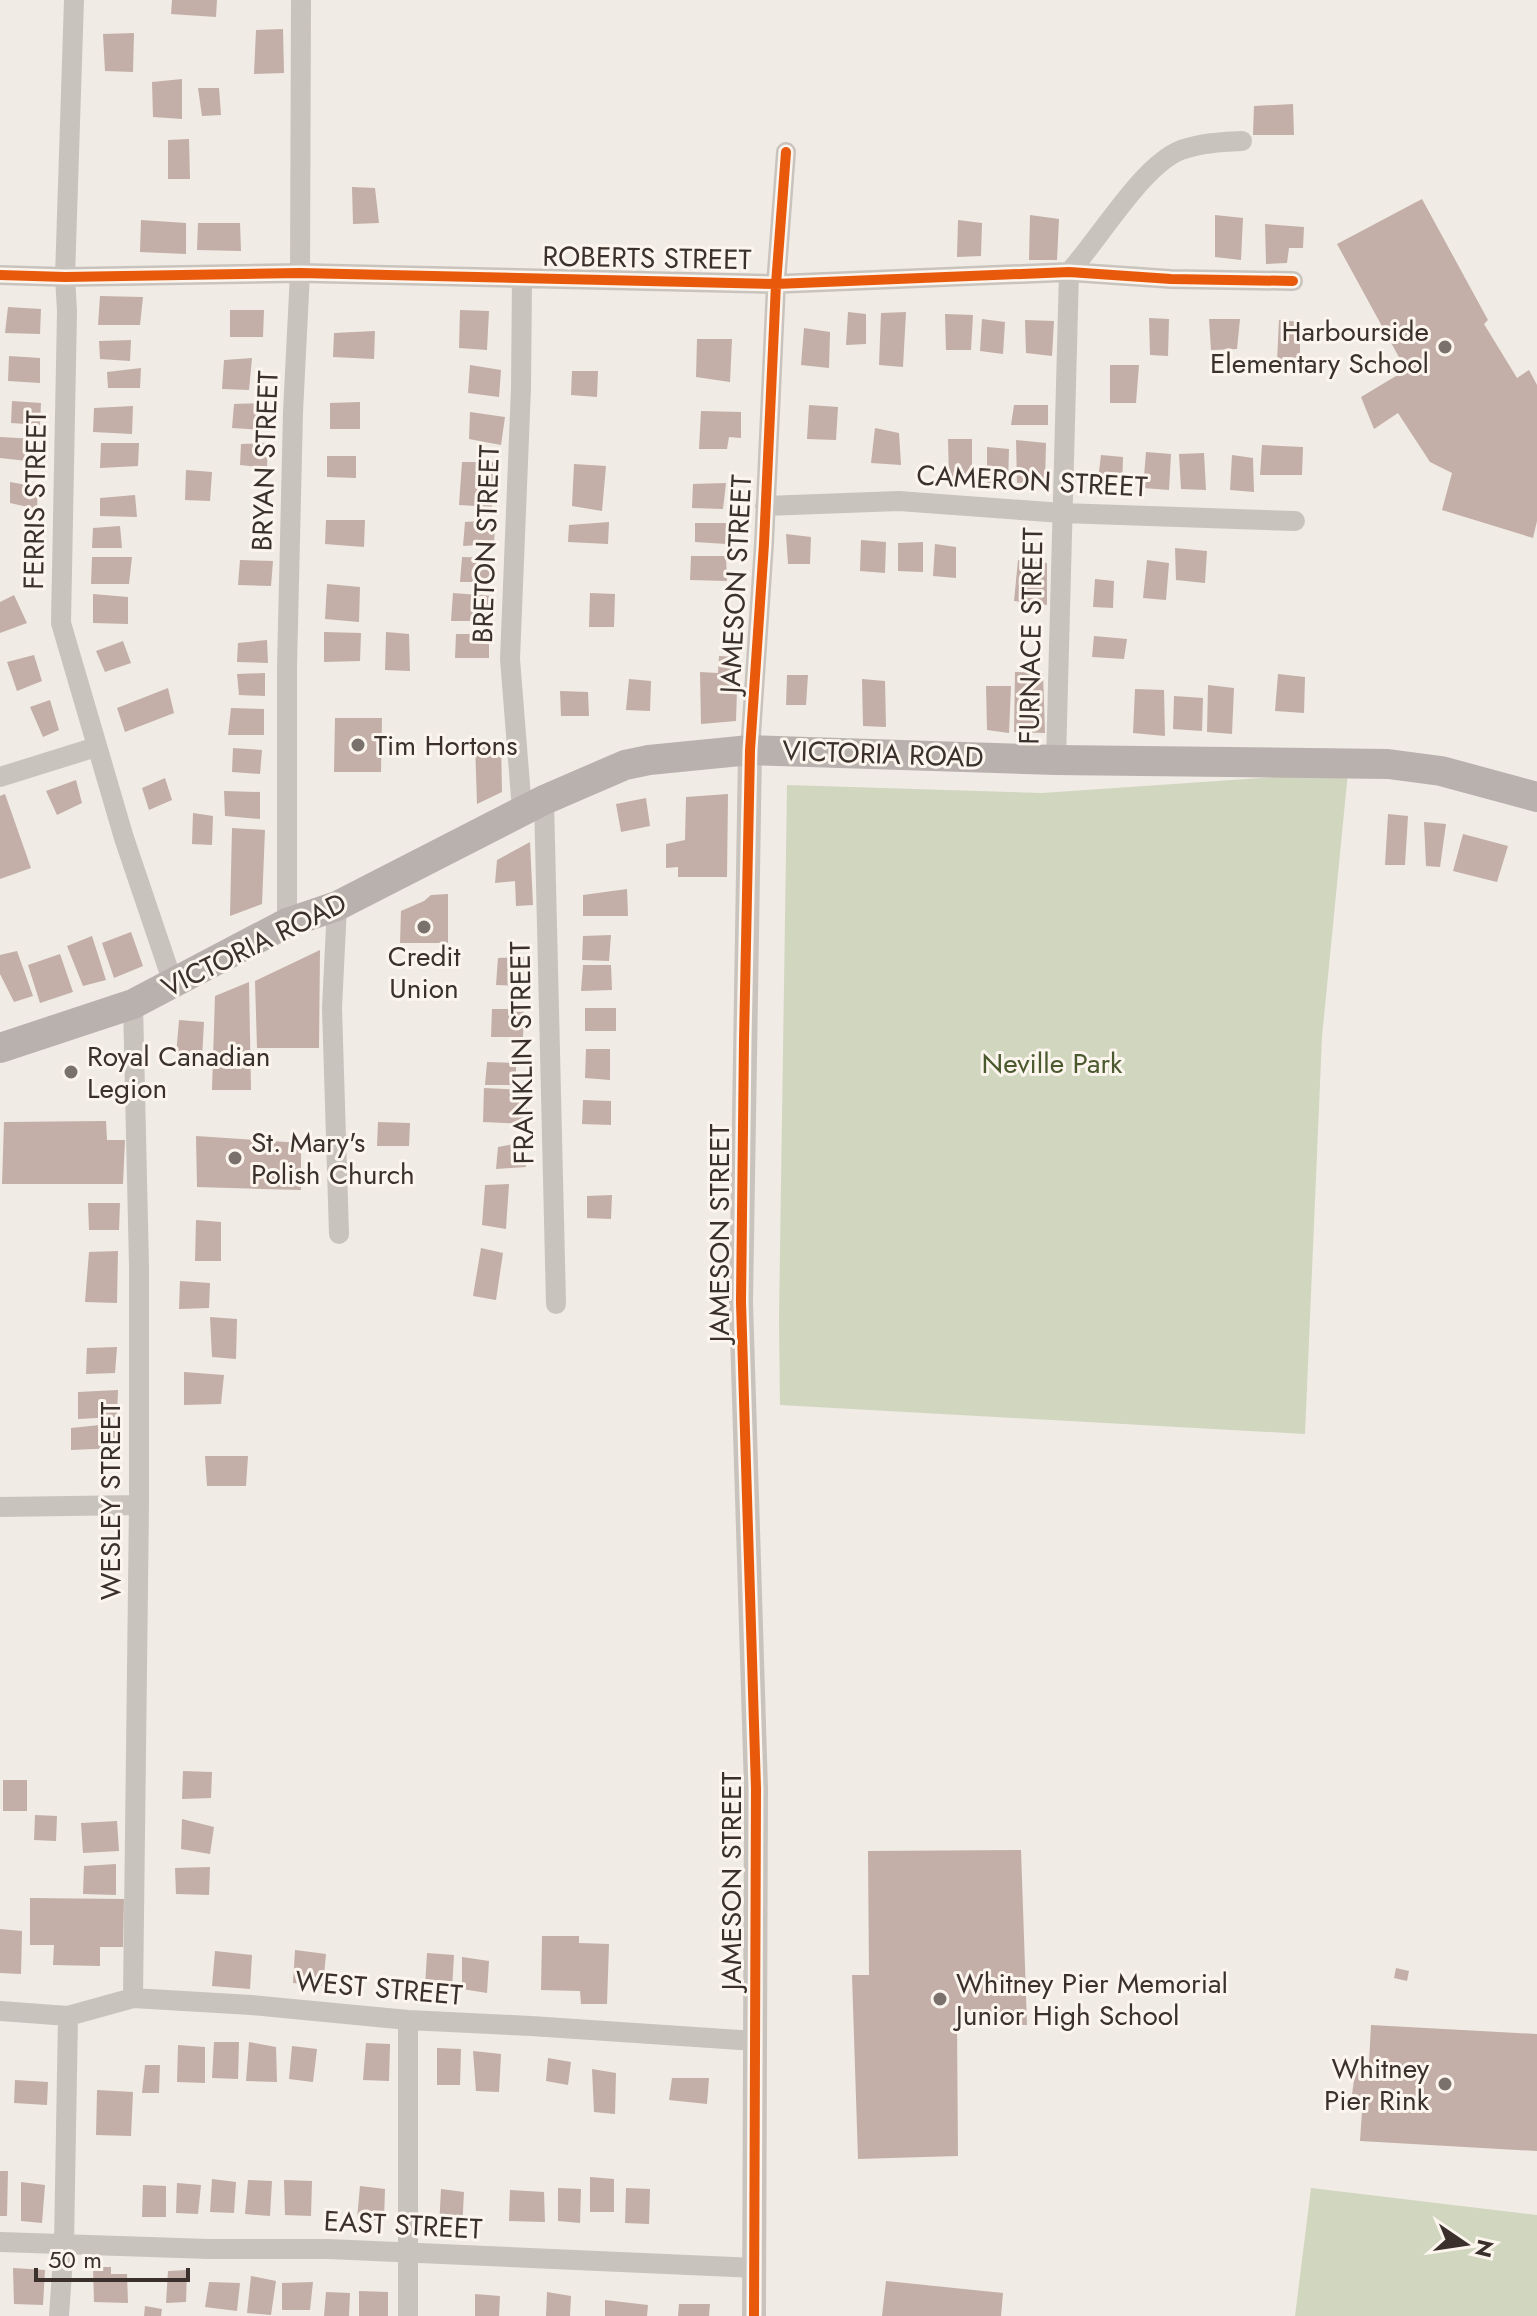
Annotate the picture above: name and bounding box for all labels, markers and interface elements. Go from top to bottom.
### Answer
street label: ROBERTS STREET [542,236,752,280]
place label: Harbourside Elementary School [1210,311,1429,384]
marker: Harbourside Elementary School [1436,338,1454,356]
street label: BRYAN STREET [241,370,289,552]
street label: FERRIS STREET [13,410,57,590]
street label: BRETON STREET [462,444,510,644]
street label: CAMERON STREET [916,454,1148,508]
street label: JAMESON STREET [710,474,762,698]
street label: FURNACE STREET [1009,527,1053,745]
place label: Tim Hortons [374,725,517,766]
street label: VICTORIA ROAD [782,730,984,778]
marker: Tim Hortons [349,736,367,754]
street label: VICTORIA ROAD [155,882,353,1008]
marker: Credit Union [415,918,433,936]
place label: Credit Union [388,936,461,1009]
street label: FRANKLIN STREET [500,941,544,1165]
place label: Royal Canadian Legion [87,1036,270,1109]
park label: Neville Park [982,1043,1123,1084]
marker: Royal Canadian Legion [62,1063,80,1081]
place label: St. Mary's Polish Church [251,1122,415,1195]
street label: JAMESON STREET [699,1124,740,1346]
marker: St. Mary's Polish Church [226,1149,244,1167]
street label: WESLEY STREET [90,1402,131,1600]
street label: JAMESON STREET [711,1772,752,1994]
street label: WEST STREET [294,1960,464,2016]
place label: Whitney Pier Memorial Junior High School [952,1963,1228,2036]
marker: Whitney Pier Memorial Junior High School [931,1990,949,2008]
place label: Whitney Pier Rink [1324,2048,1430,2121]
marker: Whitney Pier Rink [1436,2075,1454,2093]
street label: EAST STREET [323,2200,483,2250]
north arrow [1425,2204,1505,2284]
scale bar [36,2232,188,2282]
text: N [1467,2236,1502,2261]
text: 50 m [48,2242,102,2277]

